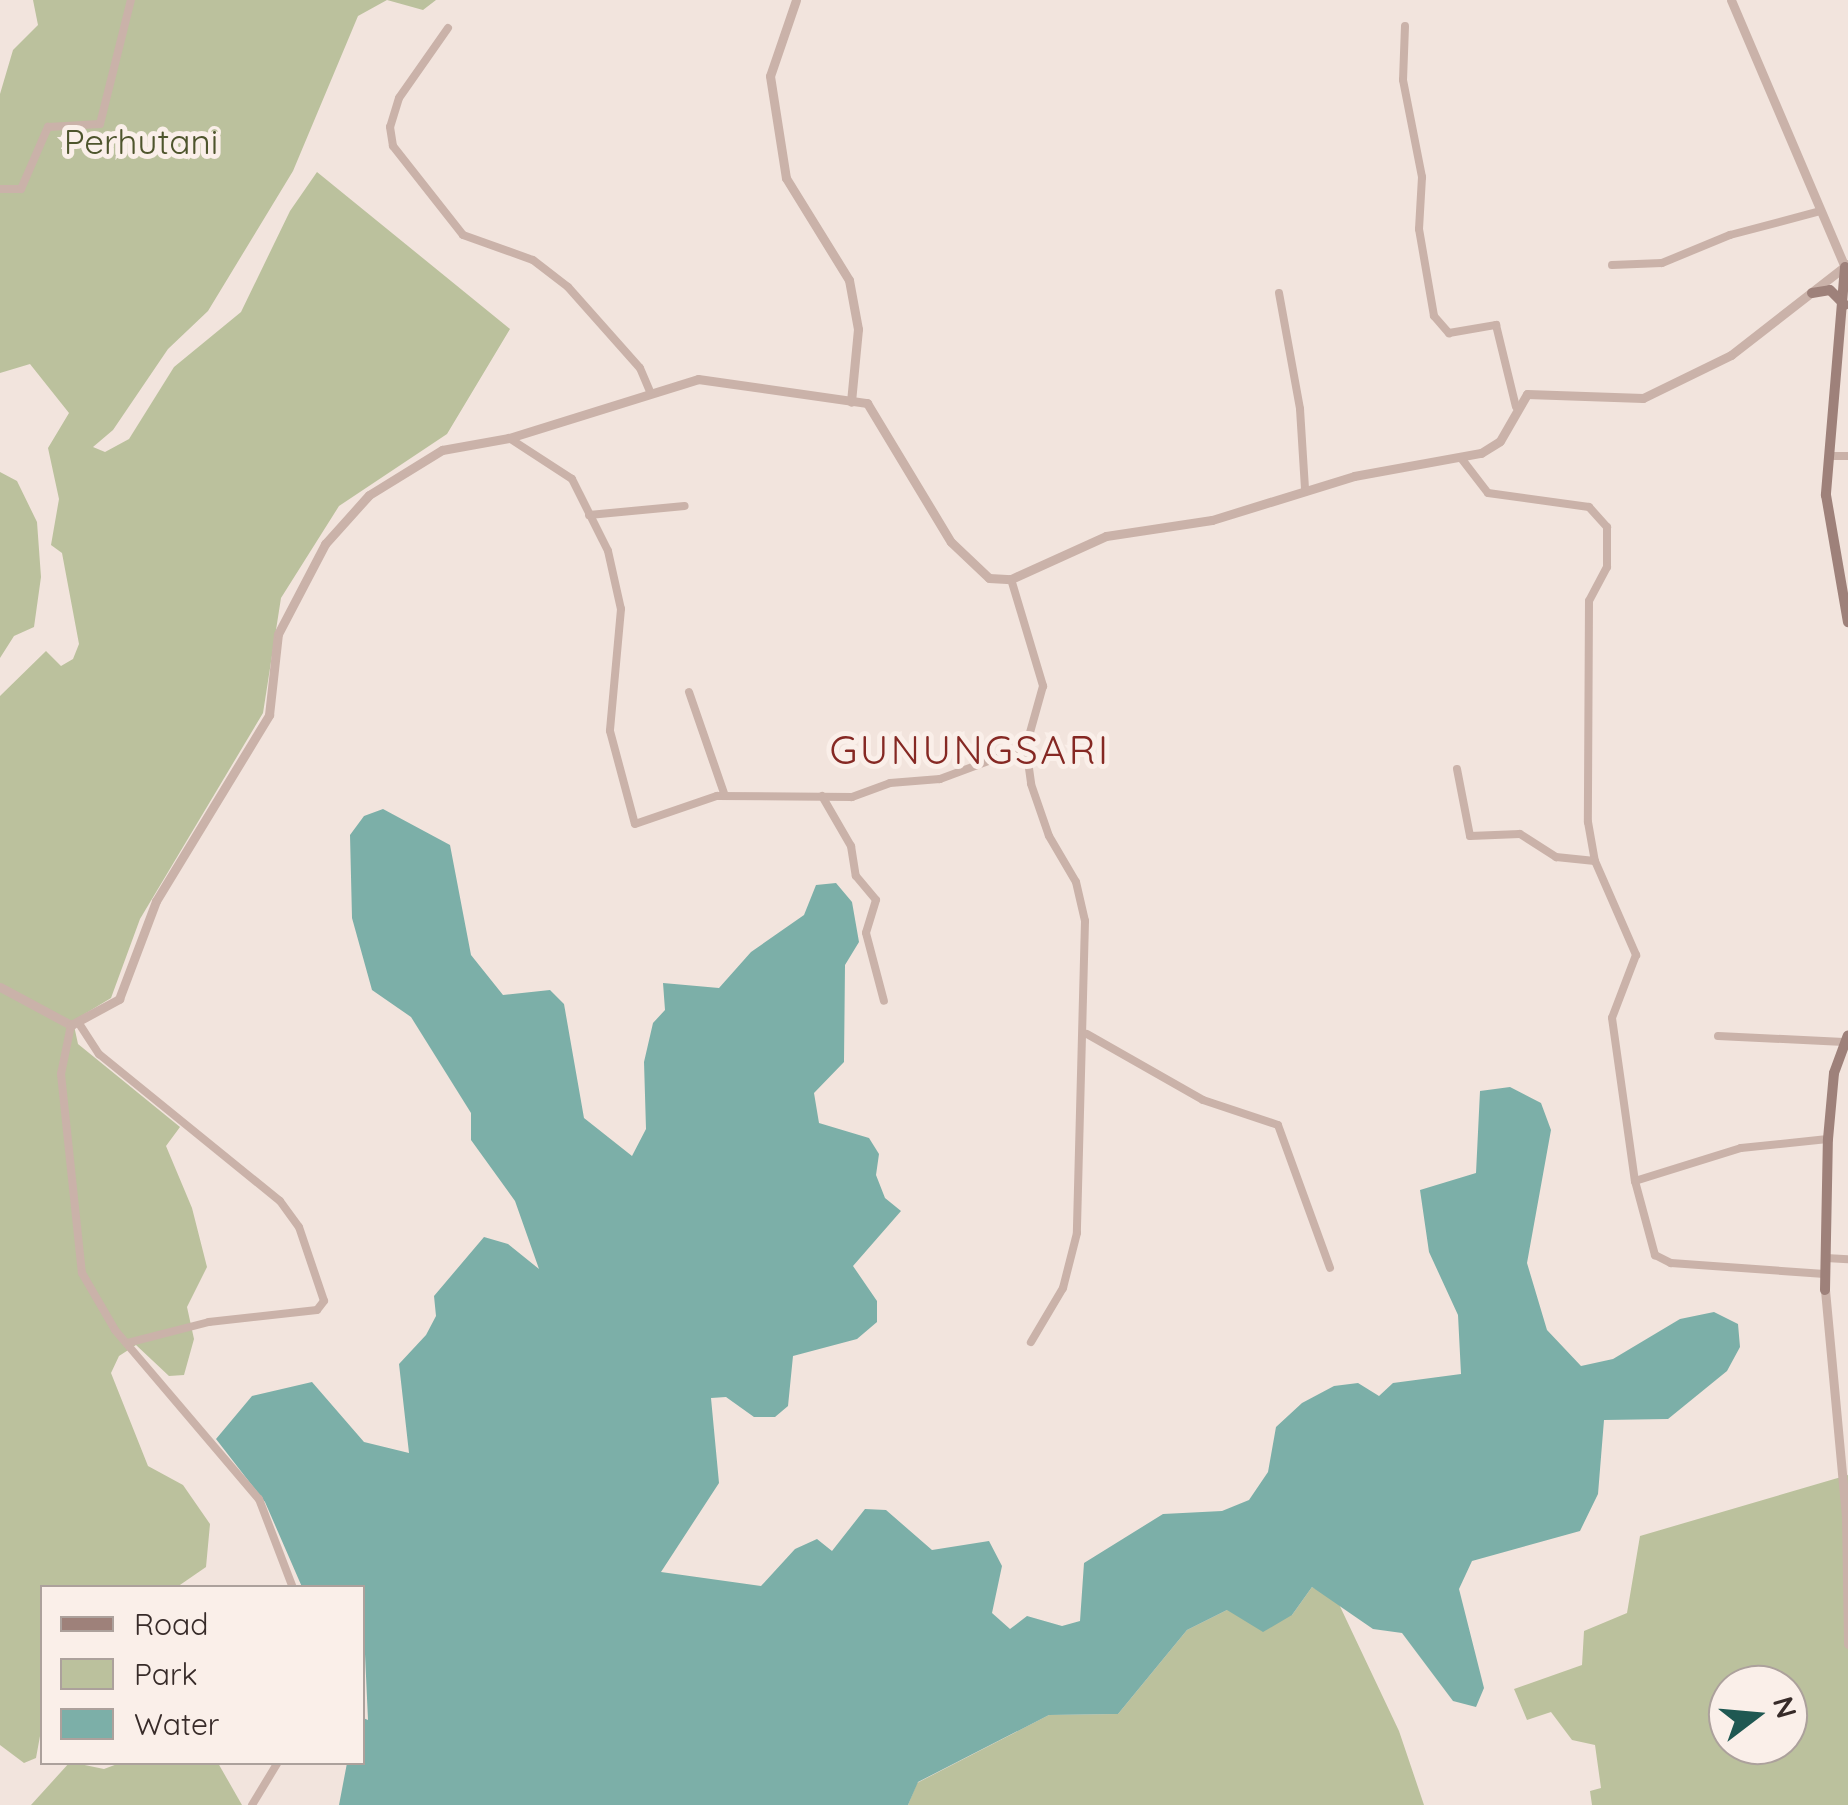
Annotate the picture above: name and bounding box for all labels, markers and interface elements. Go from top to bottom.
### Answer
park label: Perhutani [64,120,218,162]
district label: GUNUNGSARI [829,725,1111,773]
legend [40,1585,365,1765]
text: Road [134,1605,208,1643]
text: Park [134,1655,198,1693]
north arrow [1708,1665,1808,1765]
text: N [1766,1692,1805,1722]
text: Water [134,1705,219,1743]

